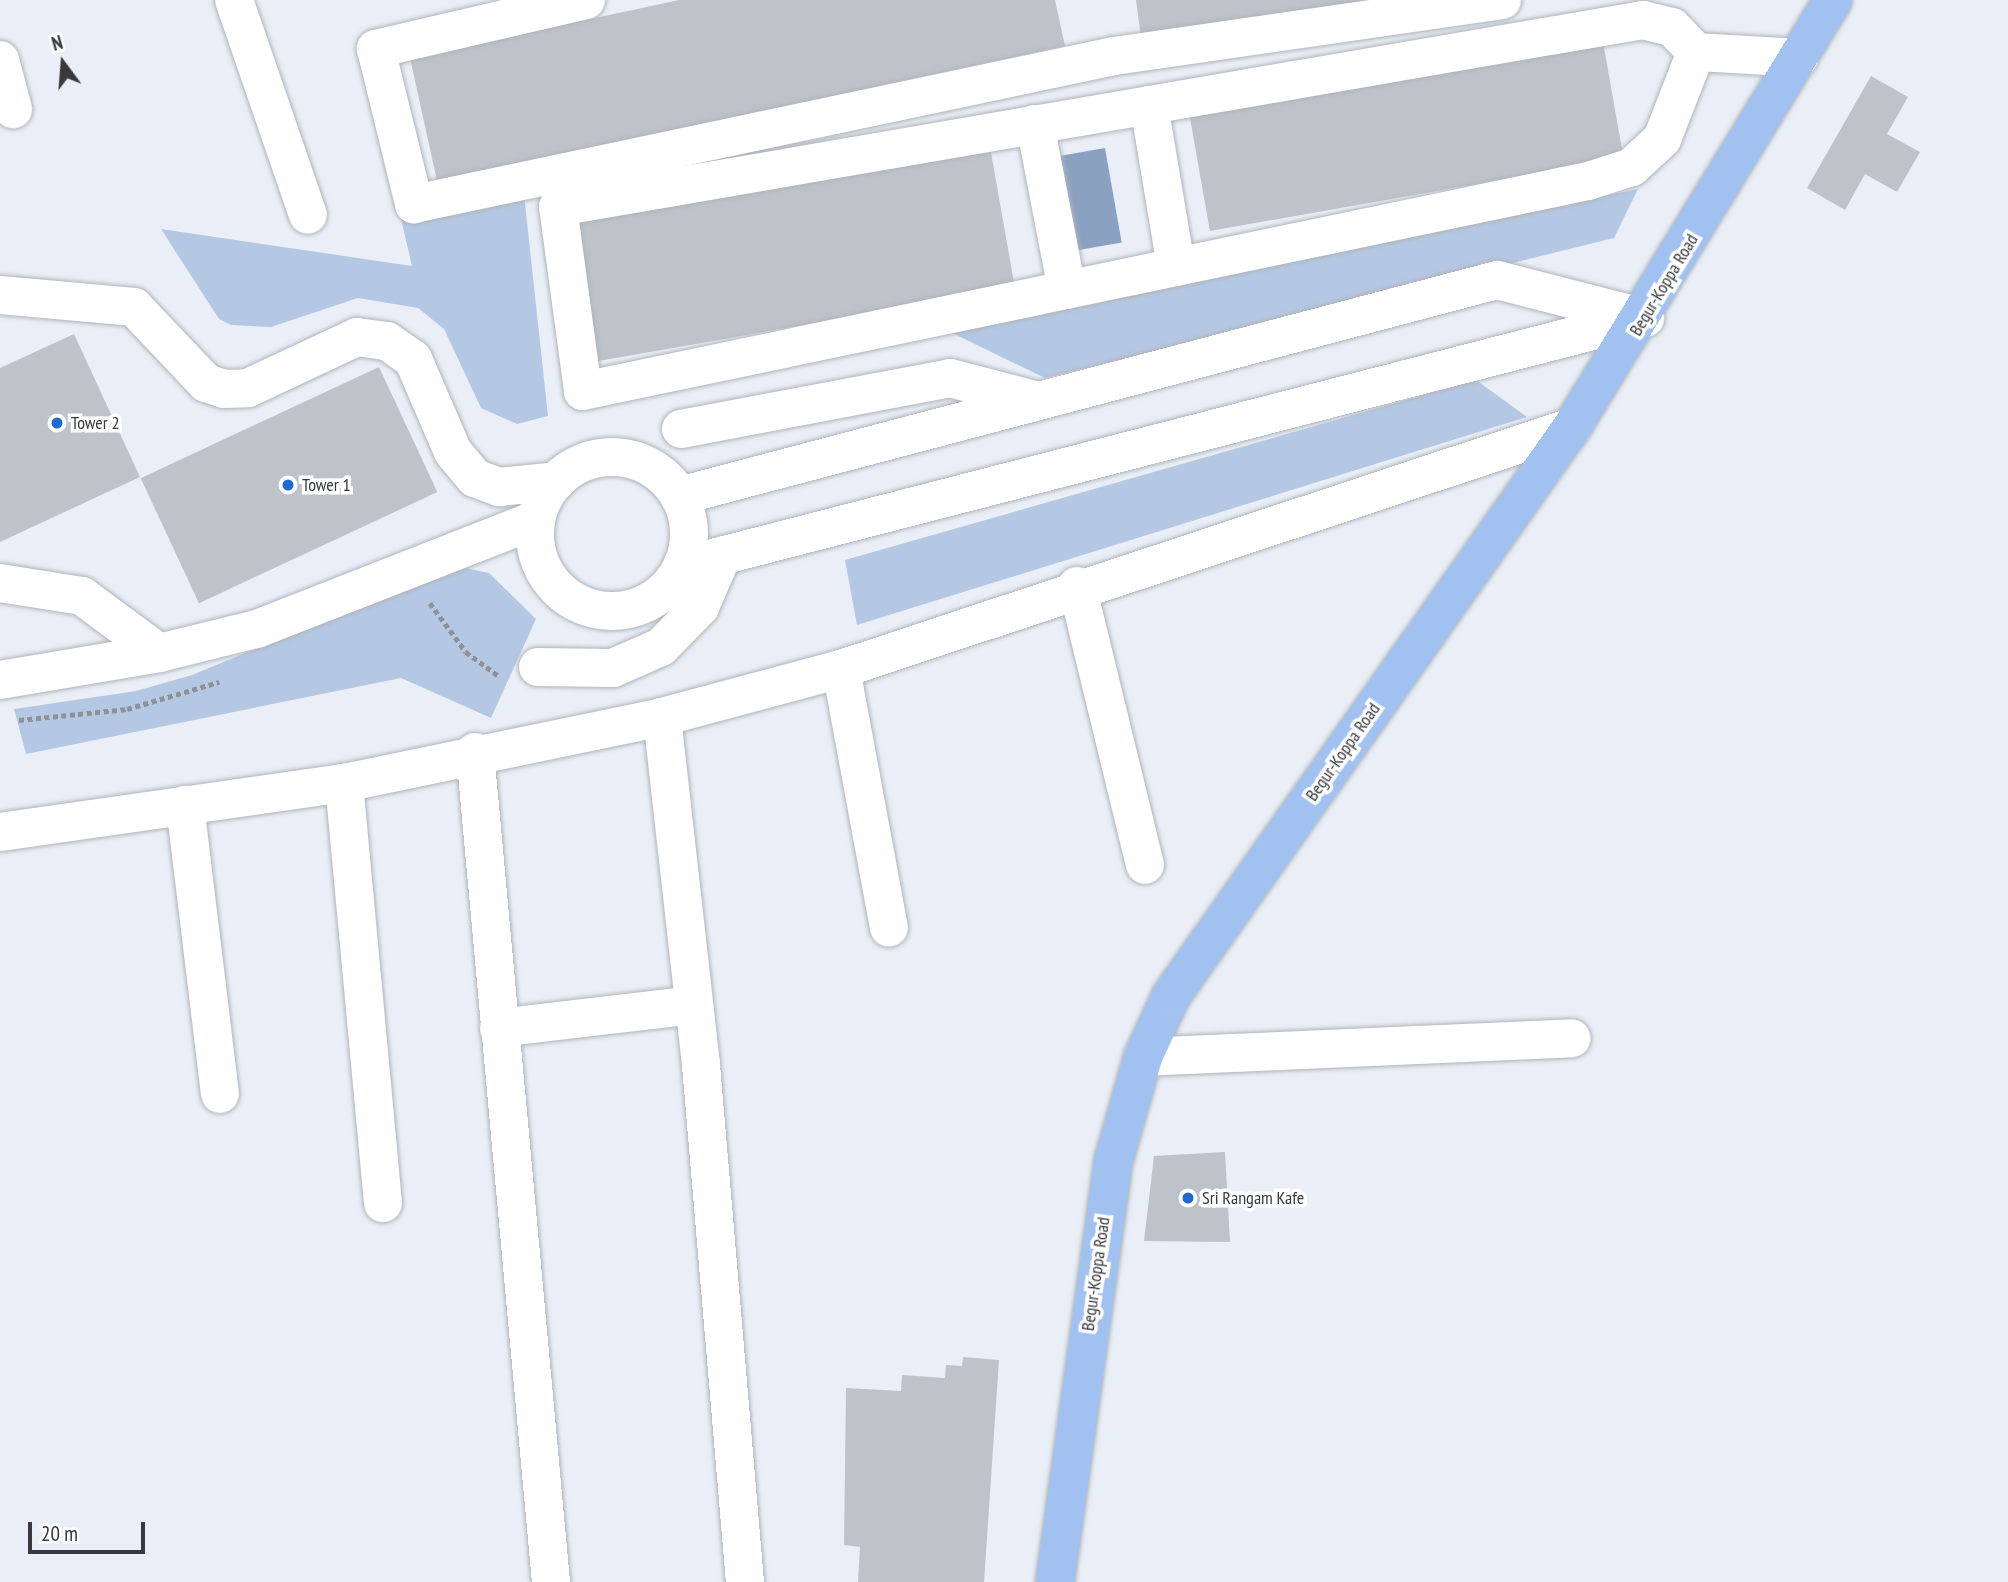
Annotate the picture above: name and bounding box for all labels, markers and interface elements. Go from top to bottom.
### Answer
north arrow [28,28,98,98]
text: N [49,30,65,56]
street label: Begur-Koppa Road [1625,230,1703,340]
place label: Tower 2 [71,412,120,434]
marker: Tower 2 [49,415,65,431]
place label: Tower 1 [302,474,351,496]
marker: Tower 1 [280,477,296,493]
street label: Begur-Koppa Road [1301,699,1385,805]
place label: Sri Rangam Kafe [1202,1187,1304,1209]
marker: Sri Rangam Kafe [1180,1190,1196,1206]
street label: Begur-Koppa Road [1077,1216,1115,1332]
scale bar [32,1508,149,1552]
text: 20 m [41,1520,78,1547]

